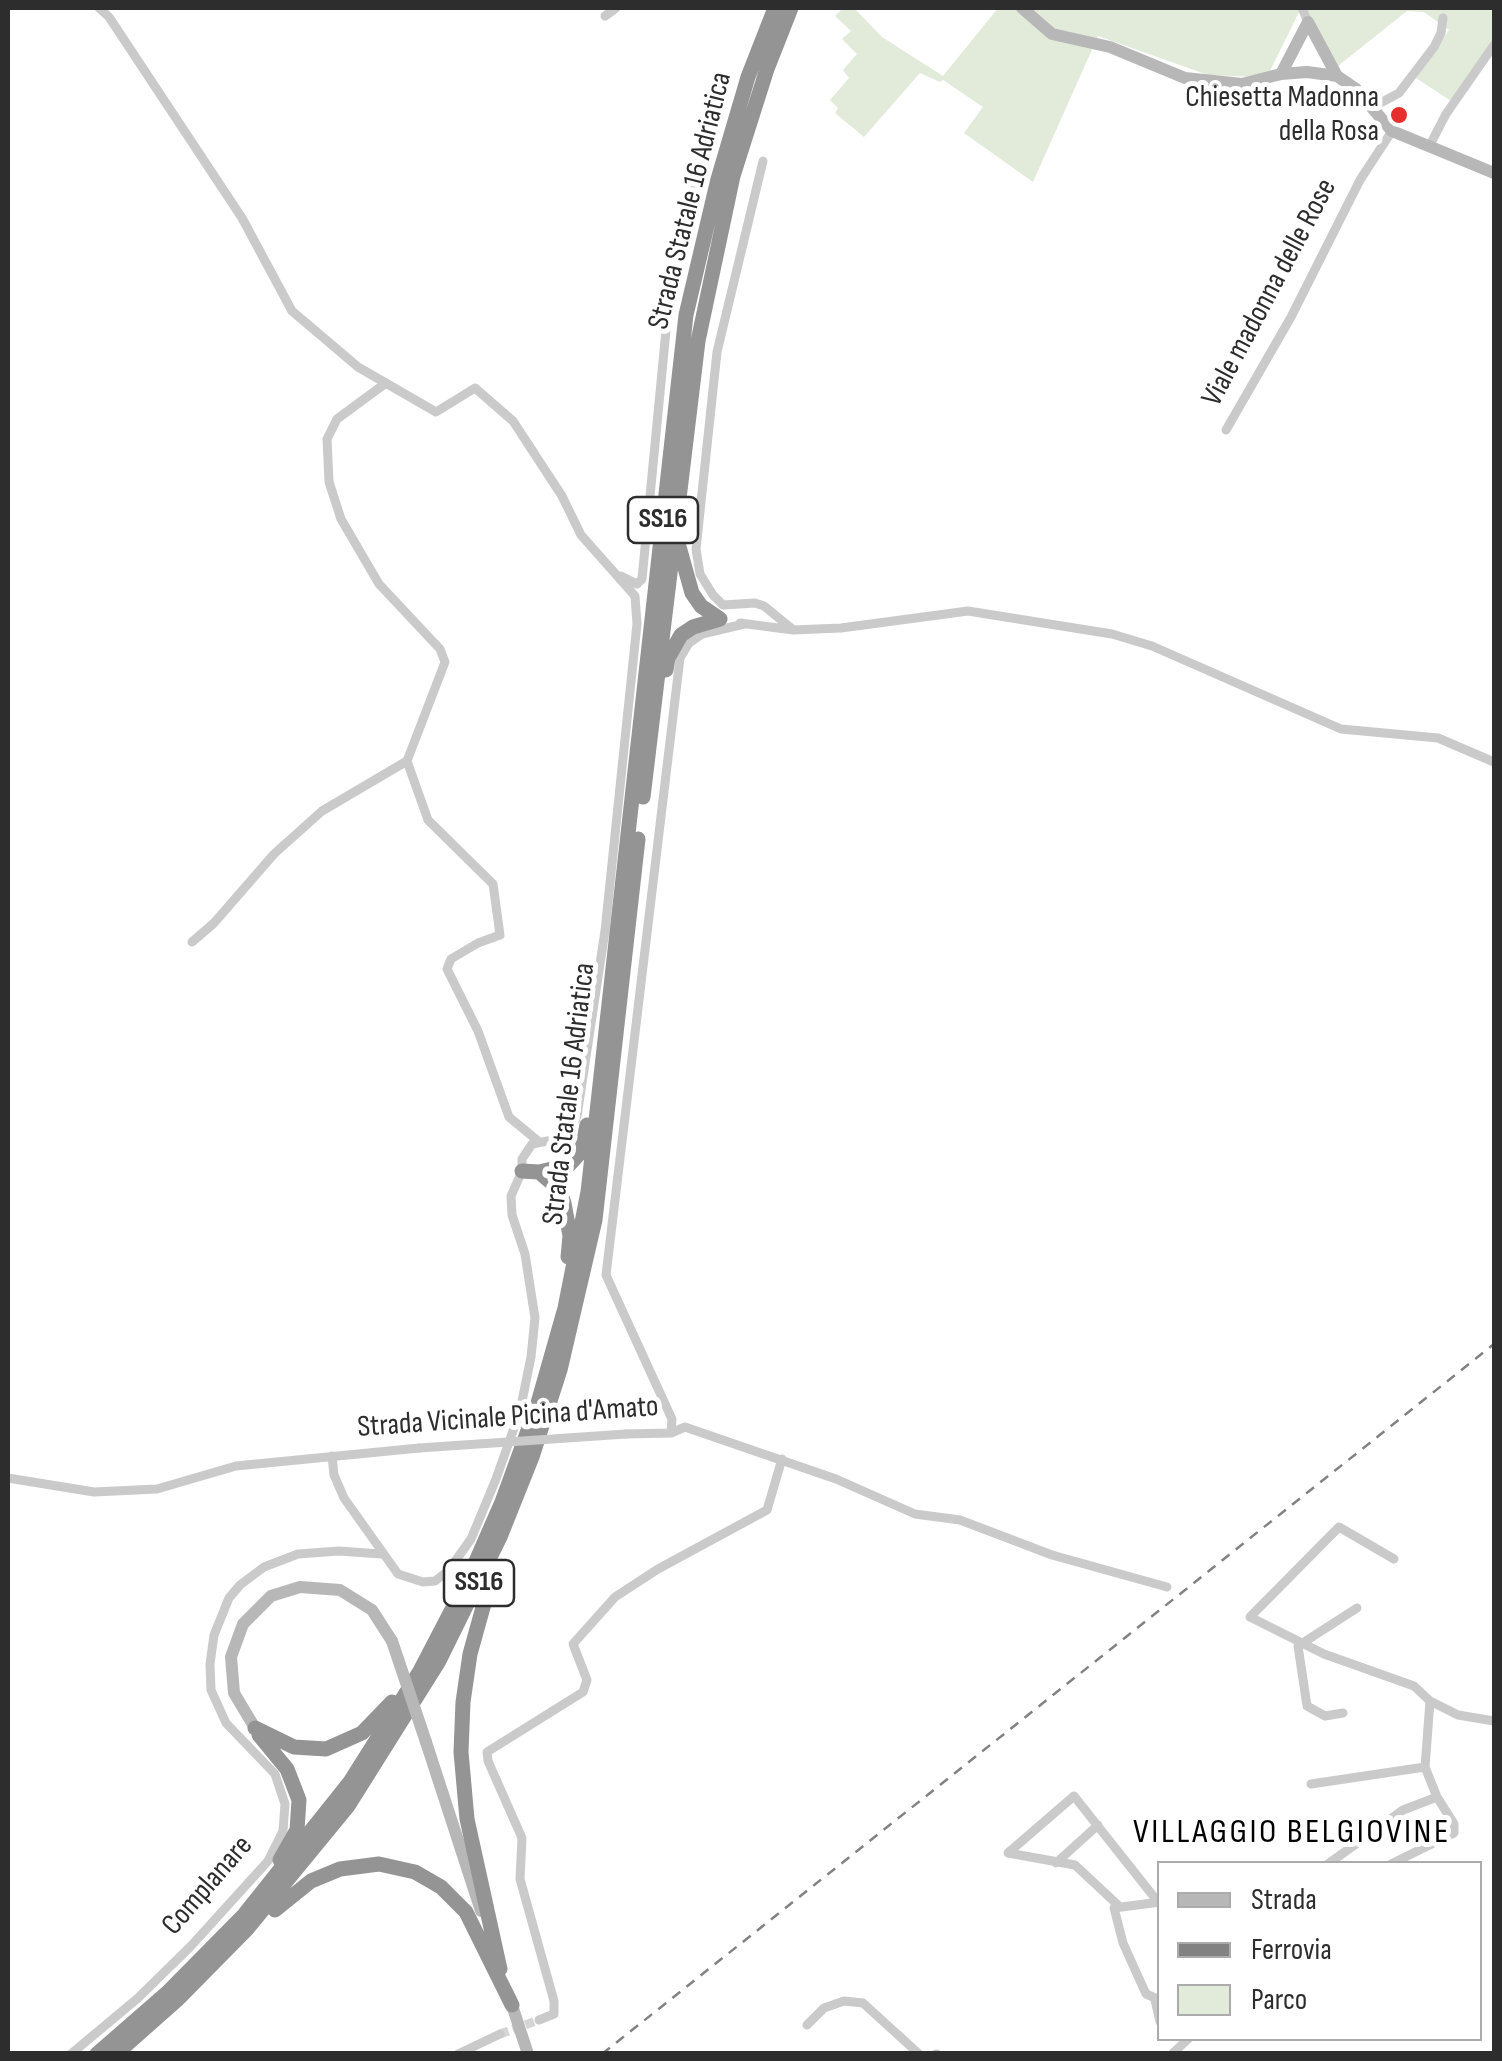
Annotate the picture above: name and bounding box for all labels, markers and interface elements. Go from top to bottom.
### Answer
street label: Strada Statale 16 Adriatica [642,69,740,333]
place label: Chiesetta Madonna della Rosa [1185,80,1379,150]
marker: Chiesetta Madonna della Rosa [1388,104,1410,126]
street label: Viale madonna delle Rose [1195,173,1345,413]
road number: SS16 [628,497,698,543]
street label: Strada Statale 16 Adriatica [536,961,604,1227]
street label: Strada Vicinale Picina d'Amato [356,1390,660,1446]
road number: SS16 [444,1560,514,1606]
district label: VILLAGGIO BELGIOVINE [1133,1812,1451,1854]
street label: Complanare [155,1829,261,1943]
legend [1157,1861,1482,2041]
text: Strada [1251,1882,1317,1918]
text: Ferrovia [1251,1932,1332,1968]
text: Parco [1251,1982,1307,2018]

